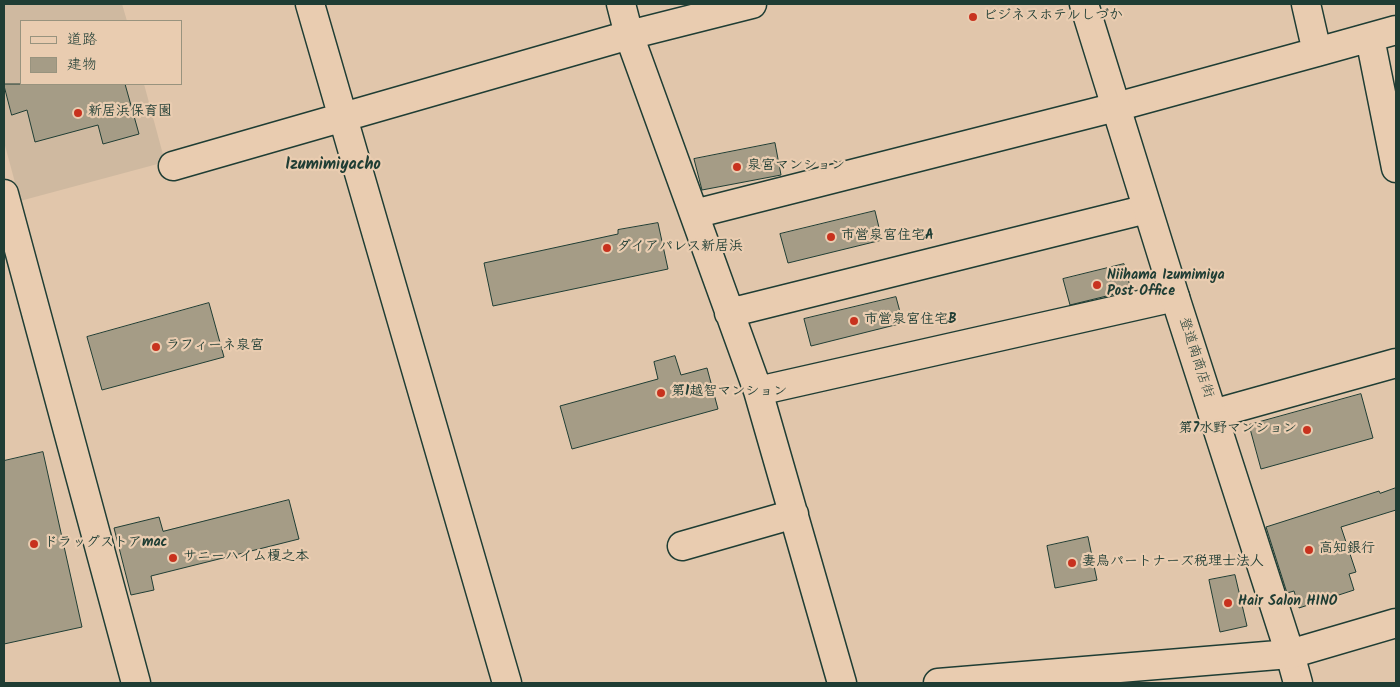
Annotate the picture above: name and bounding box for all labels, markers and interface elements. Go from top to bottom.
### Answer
place label: ビジネスホテルしづか [983,9,1123,25]
marker: ビジネスホテルしづか [967,11,979,23]
legend [20,20,182,85]
text: 道路 [67,28,97,52]
text: 建物 [67,53,97,77]
place label: 新居浜保育園 [88,105,172,121]
marker: 新居浜保育園 [72,107,84,119]
district label: Izumimiyacho [285,156,381,176]
place label: 泉宮マンション [747,159,845,175]
marker: 泉宮マンション [731,161,743,173]
place label: 市営泉宮住宅A [841,229,934,245]
marker: 市営泉宮住宅A [825,231,837,243]
place label: ダイアパレス新居浜 [617,240,743,256]
marker: ダイアパレス新居浜 [601,242,613,254]
place label: Niihama Izumimiya Post Office [1107,269,1225,302]
marker: Niihama Izumimiya Post Office [1091,279,1103,291]
place label: 市営泉宮住宅B [864,313,957,329]
marker: 市営泉宮住宅B [848,315,860,327]
street label: 登道南商店街 [1174,315,1216,401]
place label: ラフィーネ泉宮 [166,339,264,355]
marker: ラフィーネ泉宮 [150,341,162,353]
place label: 第1越智マンション [671,385,787,401]
marker: 第1越智マンション [655,387,667,399]
place label: 第7水野マンション [1178,422,1297,438]
marker: 第7水野マンション [1301,424,1313,436]
place label: ドラッグストアmac [44,536,167,552]
marker: ドラッグストアmac [28,538,40,550]
place label: 高知銀行 [1319,542,1375,558]
marker: 高知銀行 [1303,544,1315,556]
place label: サニーハイム榎之本 [183,550,309,566]
marker: サニーハイム榎之本 [167,552,179,564]
place label: 妻鳥パートナーズ税理士法人 [1082,555,1264,571]
marker: 妻鳥パートナーズ税理士法人 [1066,557,1078,569]
place label: Hair Salon HINO [1238,595,1337,611]
marker: Hair Salon HINO [1222,597,1234,609]

